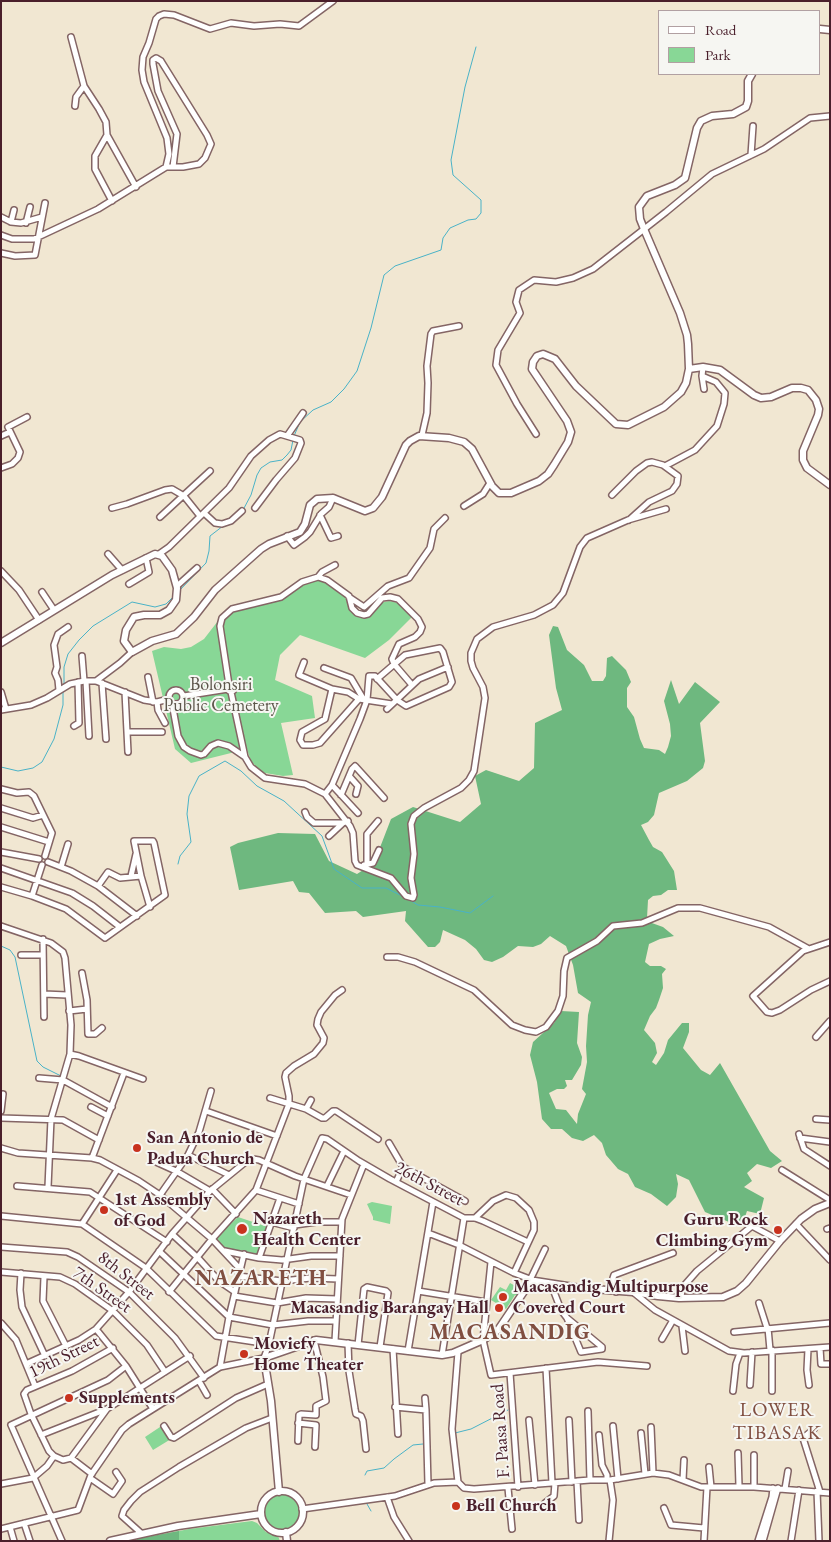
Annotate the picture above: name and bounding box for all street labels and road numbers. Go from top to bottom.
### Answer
street label: 26th Street [391,1157,467,1211]
street label: 8th Street [93,1247,159,1305]
street label: 7th Street [68,1262,136,1318]
street label: 19th Street [25,1331,103,1383]
street label: F. Paasa Road [487,1383,515,1479]

